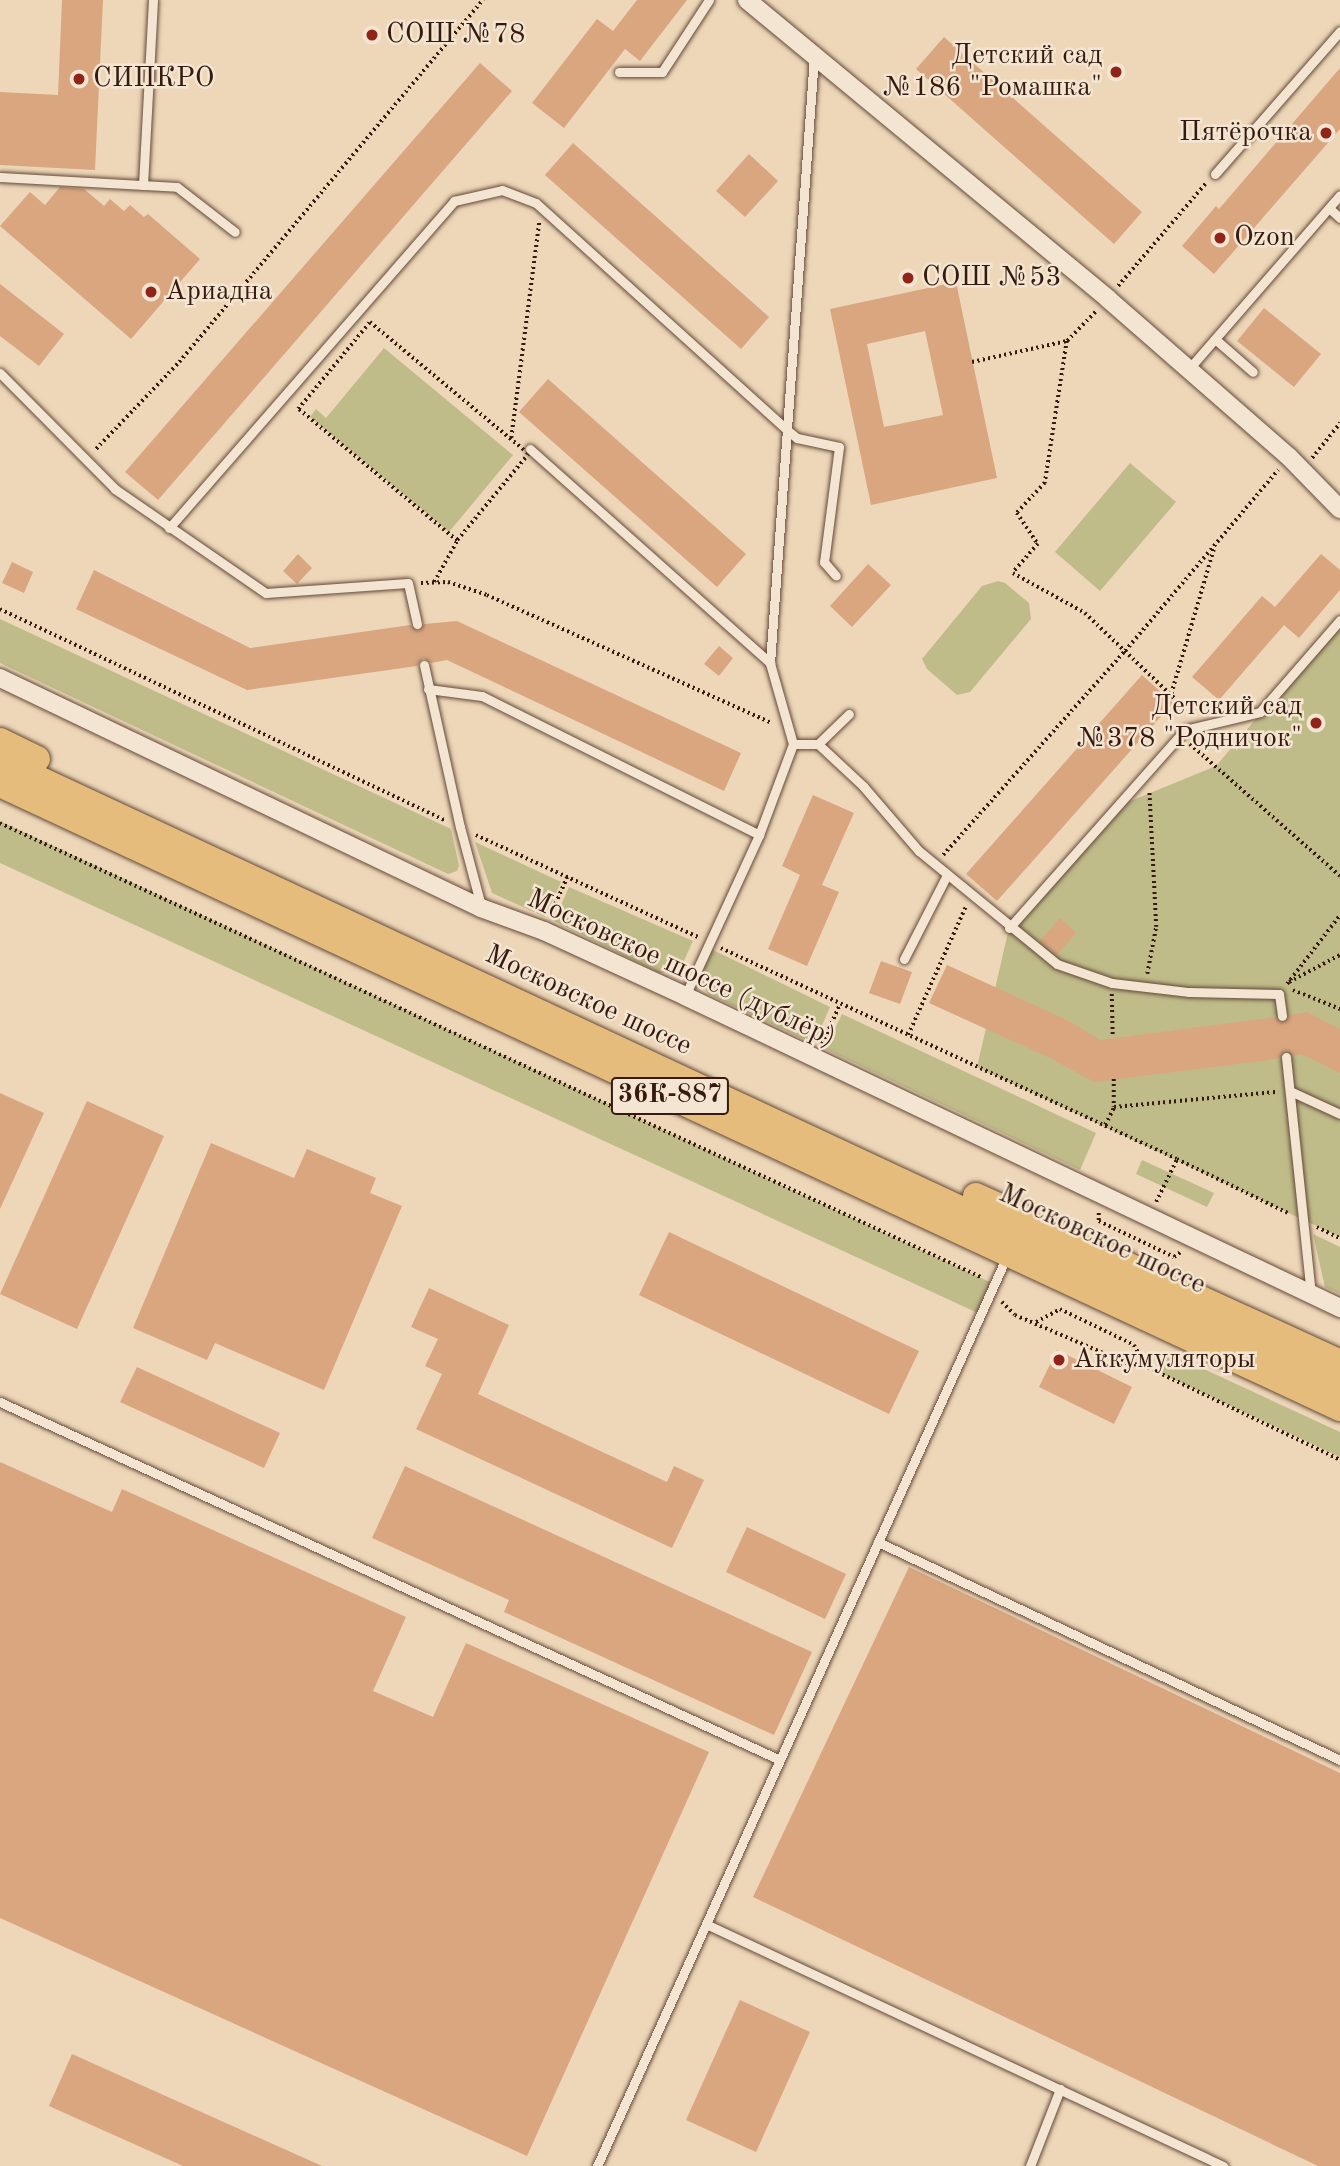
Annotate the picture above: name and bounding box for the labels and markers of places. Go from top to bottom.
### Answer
place label: СОШ №78 [386,18,525,52]
marker: СОШ №78 [364,27,380,43]
place label: Детский сад №186 "Ромашка" [883,39,1102,105]
place label: СИПКРО [93,62,214,96]
marker: Детский сад №186 "Ромашка" [1108,64,1124,80]
marker: СИПКРО [71,71,87,87]
place label: Пятёрочка [1179,116,1312,150]
marker: Пятёрочка [1318,125,1334,141]
place label: Ozon [1234,221,1295,255]
marker: Ozon [1212,230,1228,246]
place label: СОШ №53 [922,261,1061,295]
marker: СОШ №53 [900,270,916,286]
place label: Ариадна [165,275,273,309]
marker: Ариадна [143,284,159,300]
place label: Детский сад №378 "Родничок" [1077,690,1302,756]
marker: Детский сад №378 "Родничок" [1308,715,1324,731]
place label: Аккумуляторы [1073,1343,1256,1377]
marker: Аккумуляторы [1051,1352,1067,1368]

